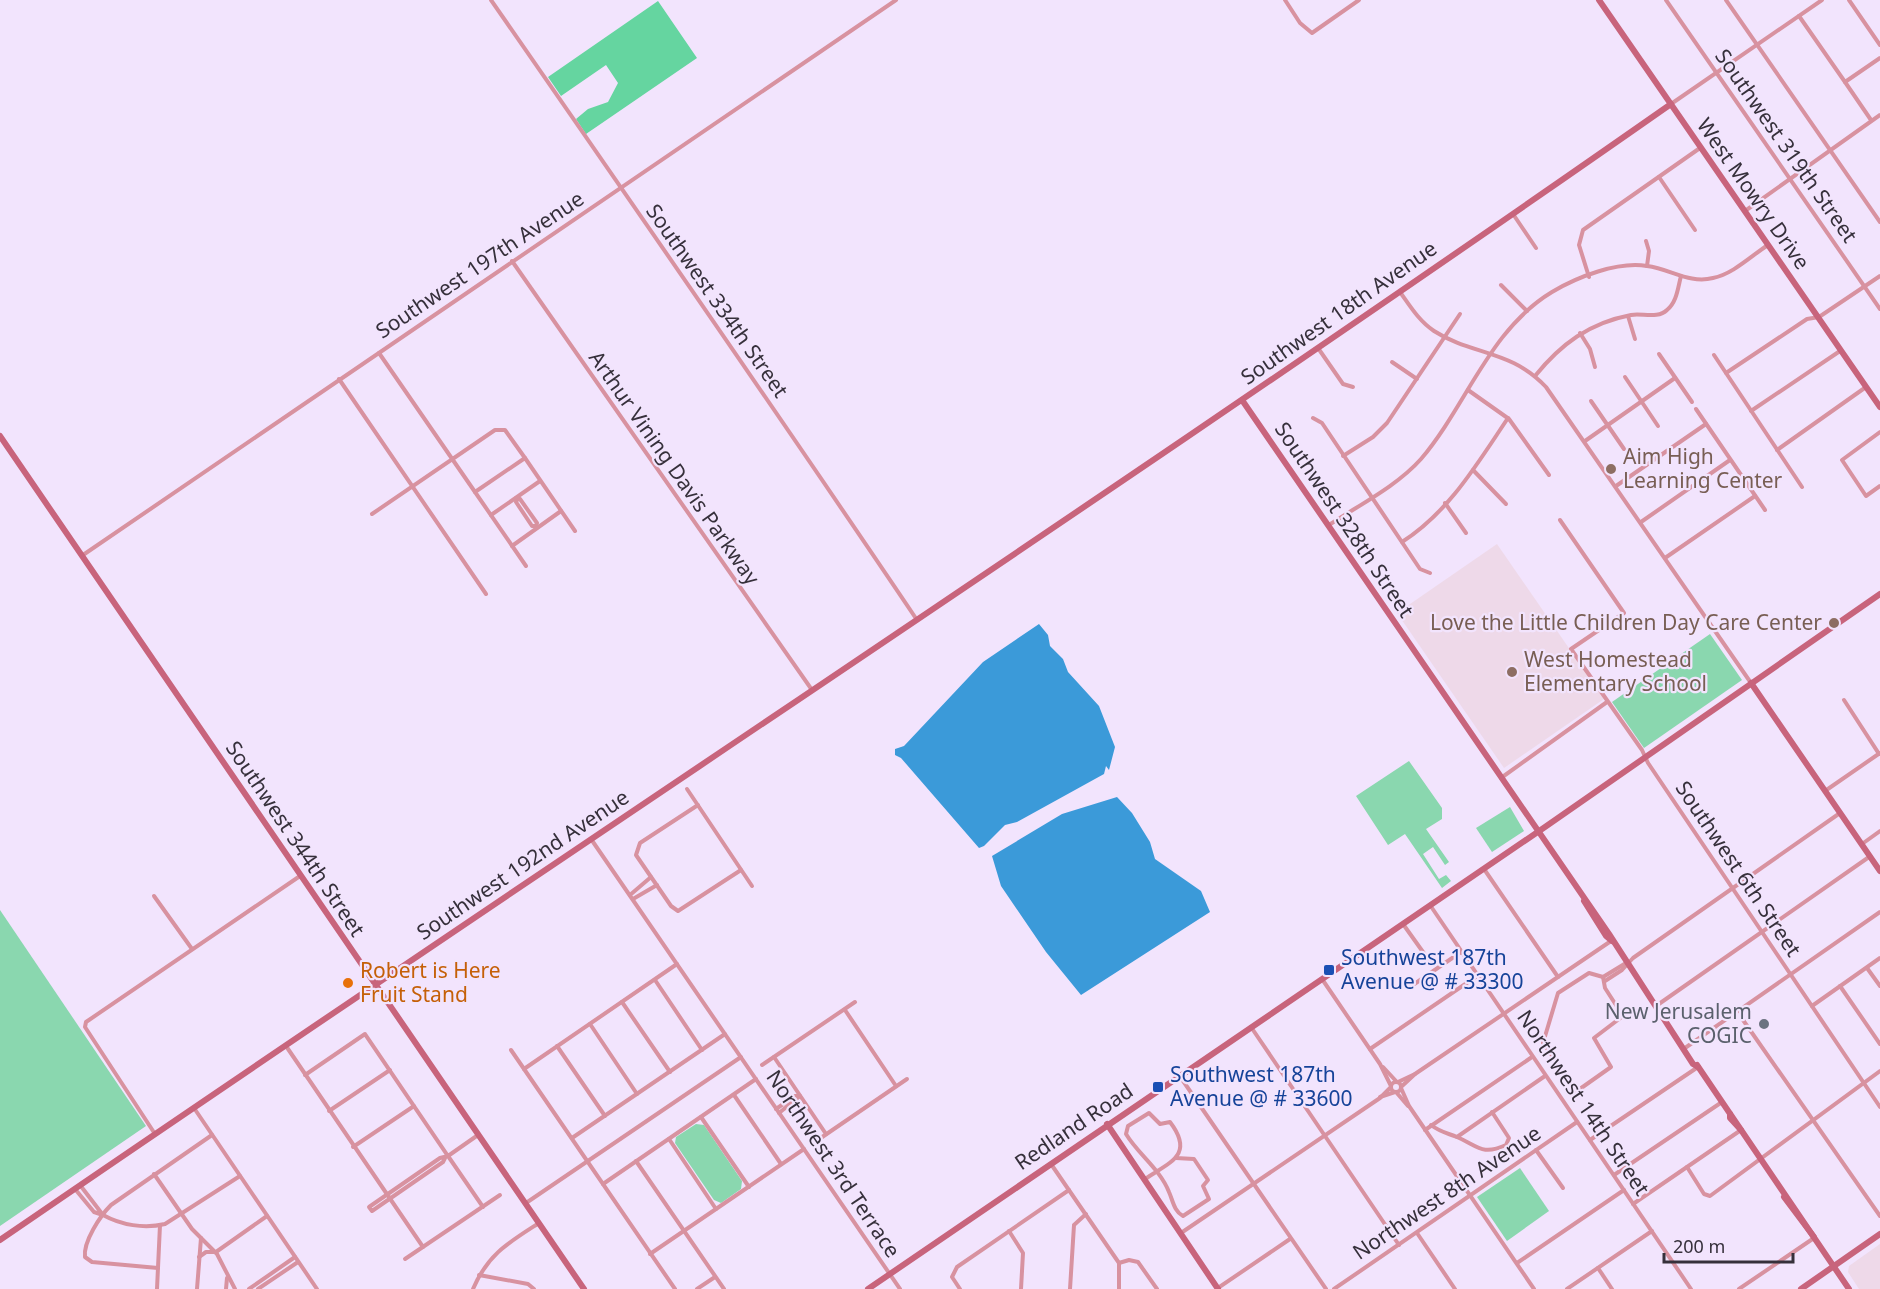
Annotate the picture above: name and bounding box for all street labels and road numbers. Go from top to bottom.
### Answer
street label: Southwest 319th Street [1709,43,1864,248]
street label: West Mowry Drive [1691,112,1817,275]
street label: Southwest 197th Avenue [370,184,589,344]
street label: Southwest 334th Street [640,198,795,403]
street label: Southwest 18th Avenue [1235,234,1442,390]
street label: Arthur Vining Davis Parkway [583,345,767,590]
street label: Southwest 328th Street [1269,416,1421,623]
street label: Southwest 344th Street [220,735,372,942]
street label: Southwest 6th Street [1670,775,1808,962]
street label: Southwest 192nd Avenue [411,783,634,946]
street label: Northwest 14th Street [1511,1004,1657,1201]
street label: Northwest 3rd Terrace [761,1064,907,1263]
street label: Redland Road [1009,1076,1138,1176]
street label: Northwest 8th Avenue [1347,1119,1546,1266]

